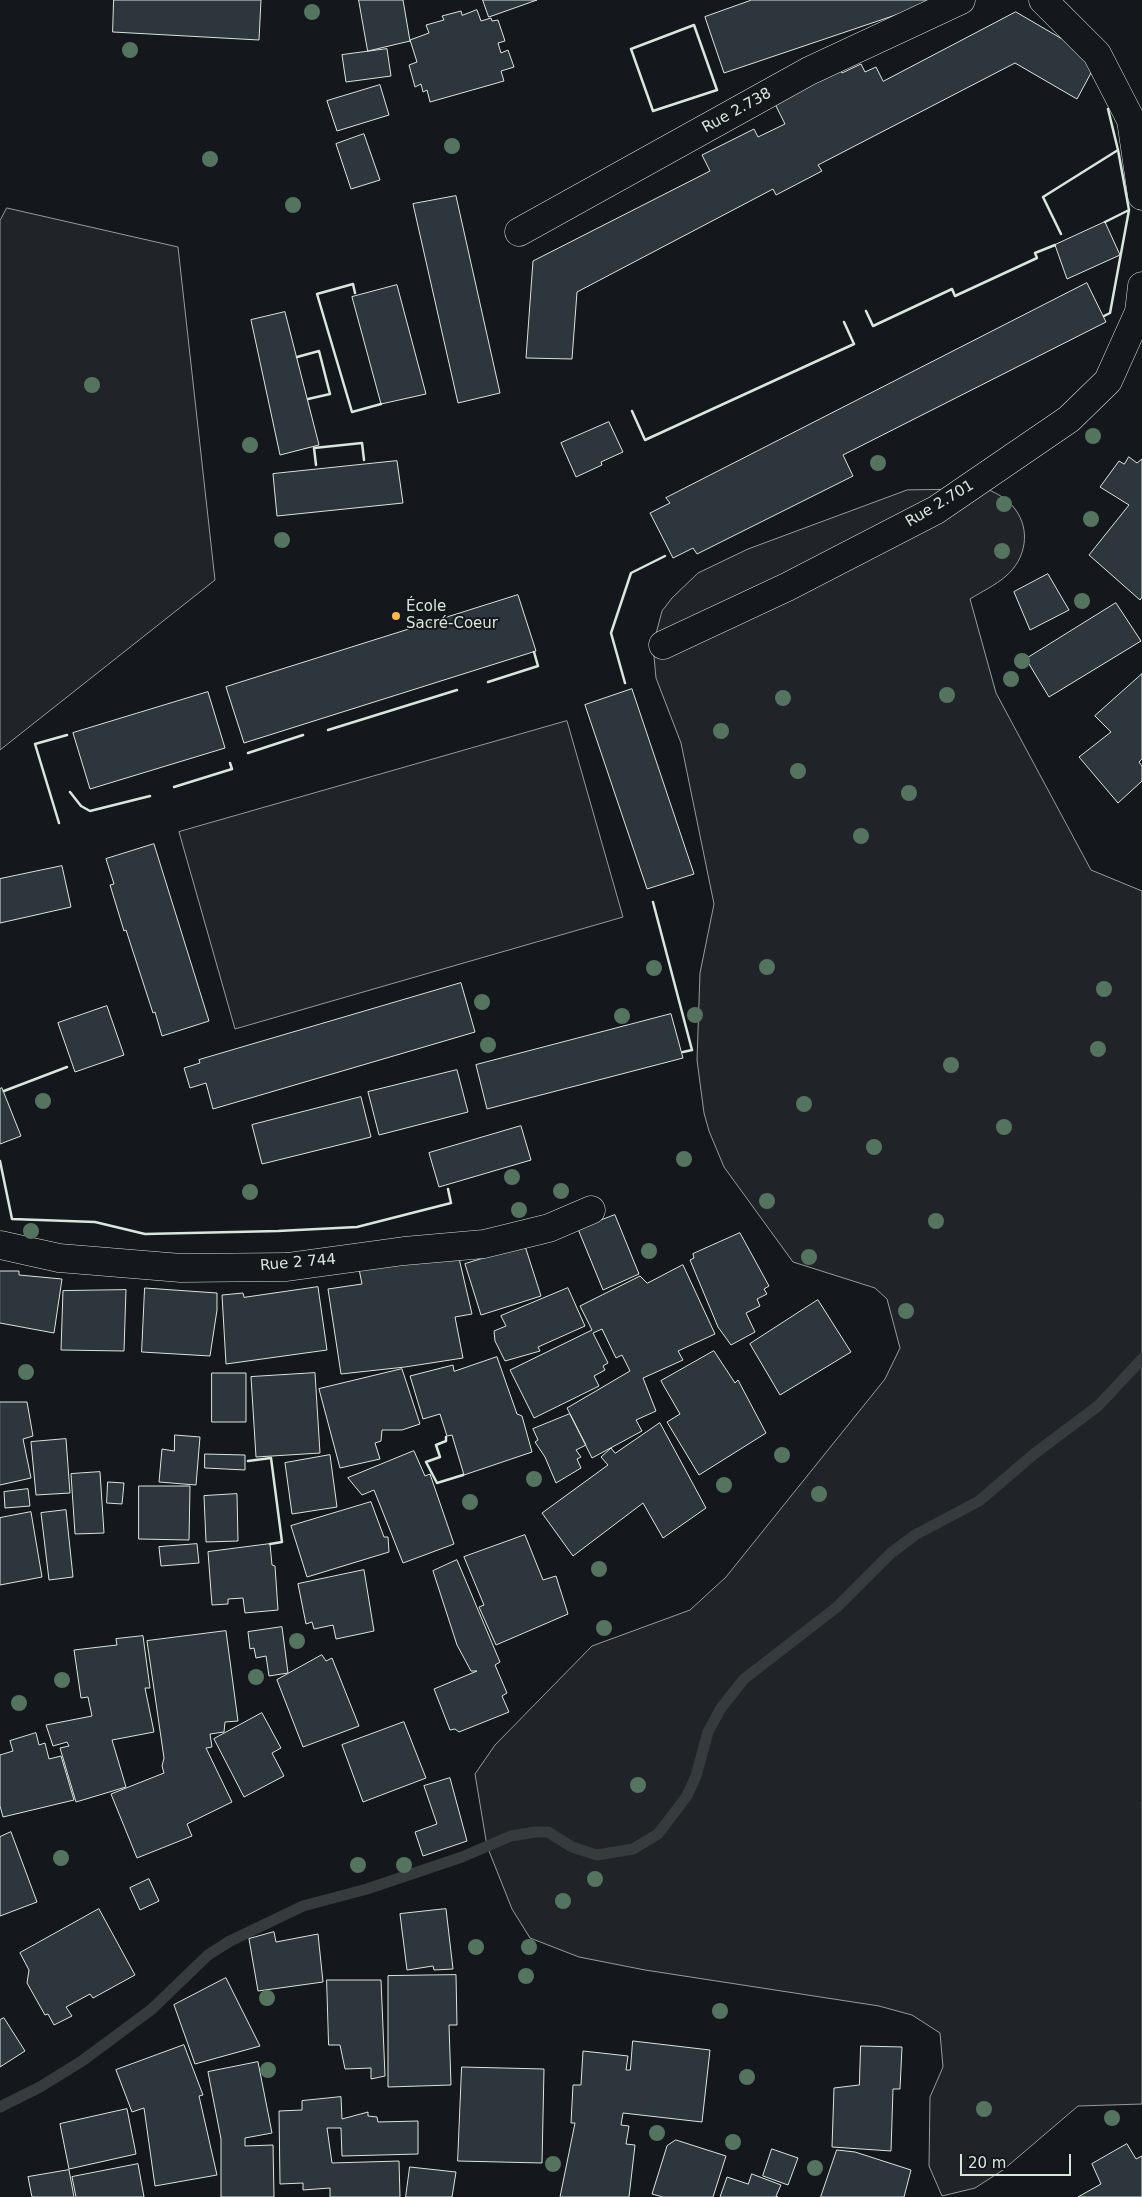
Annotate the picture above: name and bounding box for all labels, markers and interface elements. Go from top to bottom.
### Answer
street label: Rue 2.738 [699,85,775,137]
street label: Rue 2.701 [903,477,977,531]
place label: École Sacré-Coeur [406,598,498,633]
marker: École Sacré-Coeur [390,610,402,622]
street label: Rue 2 744 [259,1251,337,1275]
scale bar [962,2144,1073,2176]
text: 20 m [968,2154,1006,2172]

